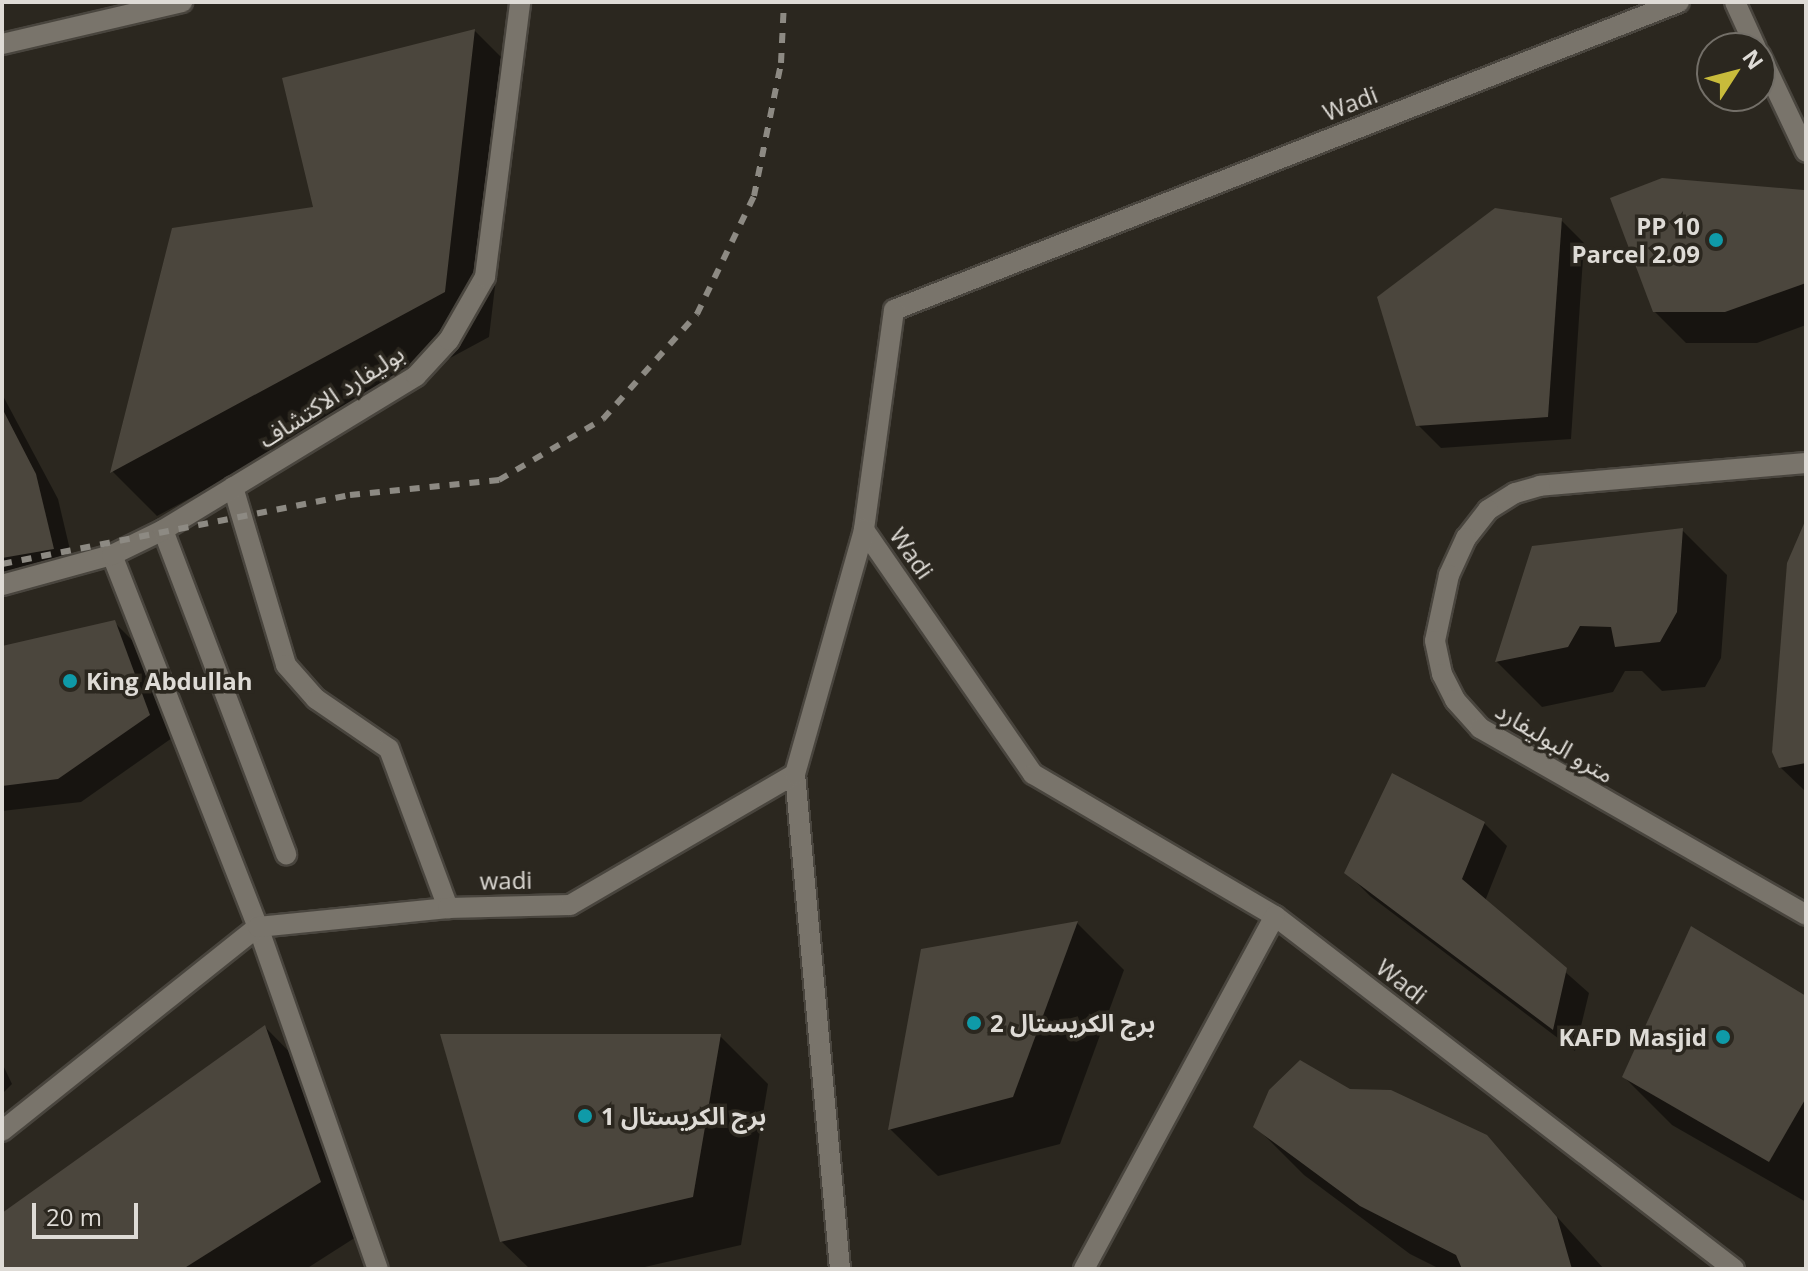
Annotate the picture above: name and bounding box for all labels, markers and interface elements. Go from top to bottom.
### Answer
north arrow [1696,32,1776,112]
text: N [1736,43,1771,75]
street label: Wadi [1319,79,1381,127]
place label: PP 10 Parcel 2.09 [1571,212,1700,268]
marker: PP 10 Parcel 2.09 [1707,231,1725,249]
street label: بوليفارد الاكتشاف [253,338,409,454]
street label: Wadi [884,522,940,584]
place label: King Abdullah [86,667,252,695]
marker: King Abdullah [61,672,79,690]
street label: مترو البوليفارد [1491,695,1619,789]
street label: wadi [479,865,533,895]
street label: Wadi [1371,952,1433,1010]
place label: برج الكريستال 2 [990,1009,1155,1037]
marker: برج الكريستال 2 [965,1014,983,1032]
place label: KAFD Masjid [1558,1023,1707,1051]
marker: KAFD Masjid [1714,1028,1732,1046]
place label: برج الكريستال 1 [601,1102,766,1130]
marker: برج الكريستال 1 [576,1107,594,1125]
scale bar [36,1187,142,1237]
text: 20 m [46,1200,102,1233]

